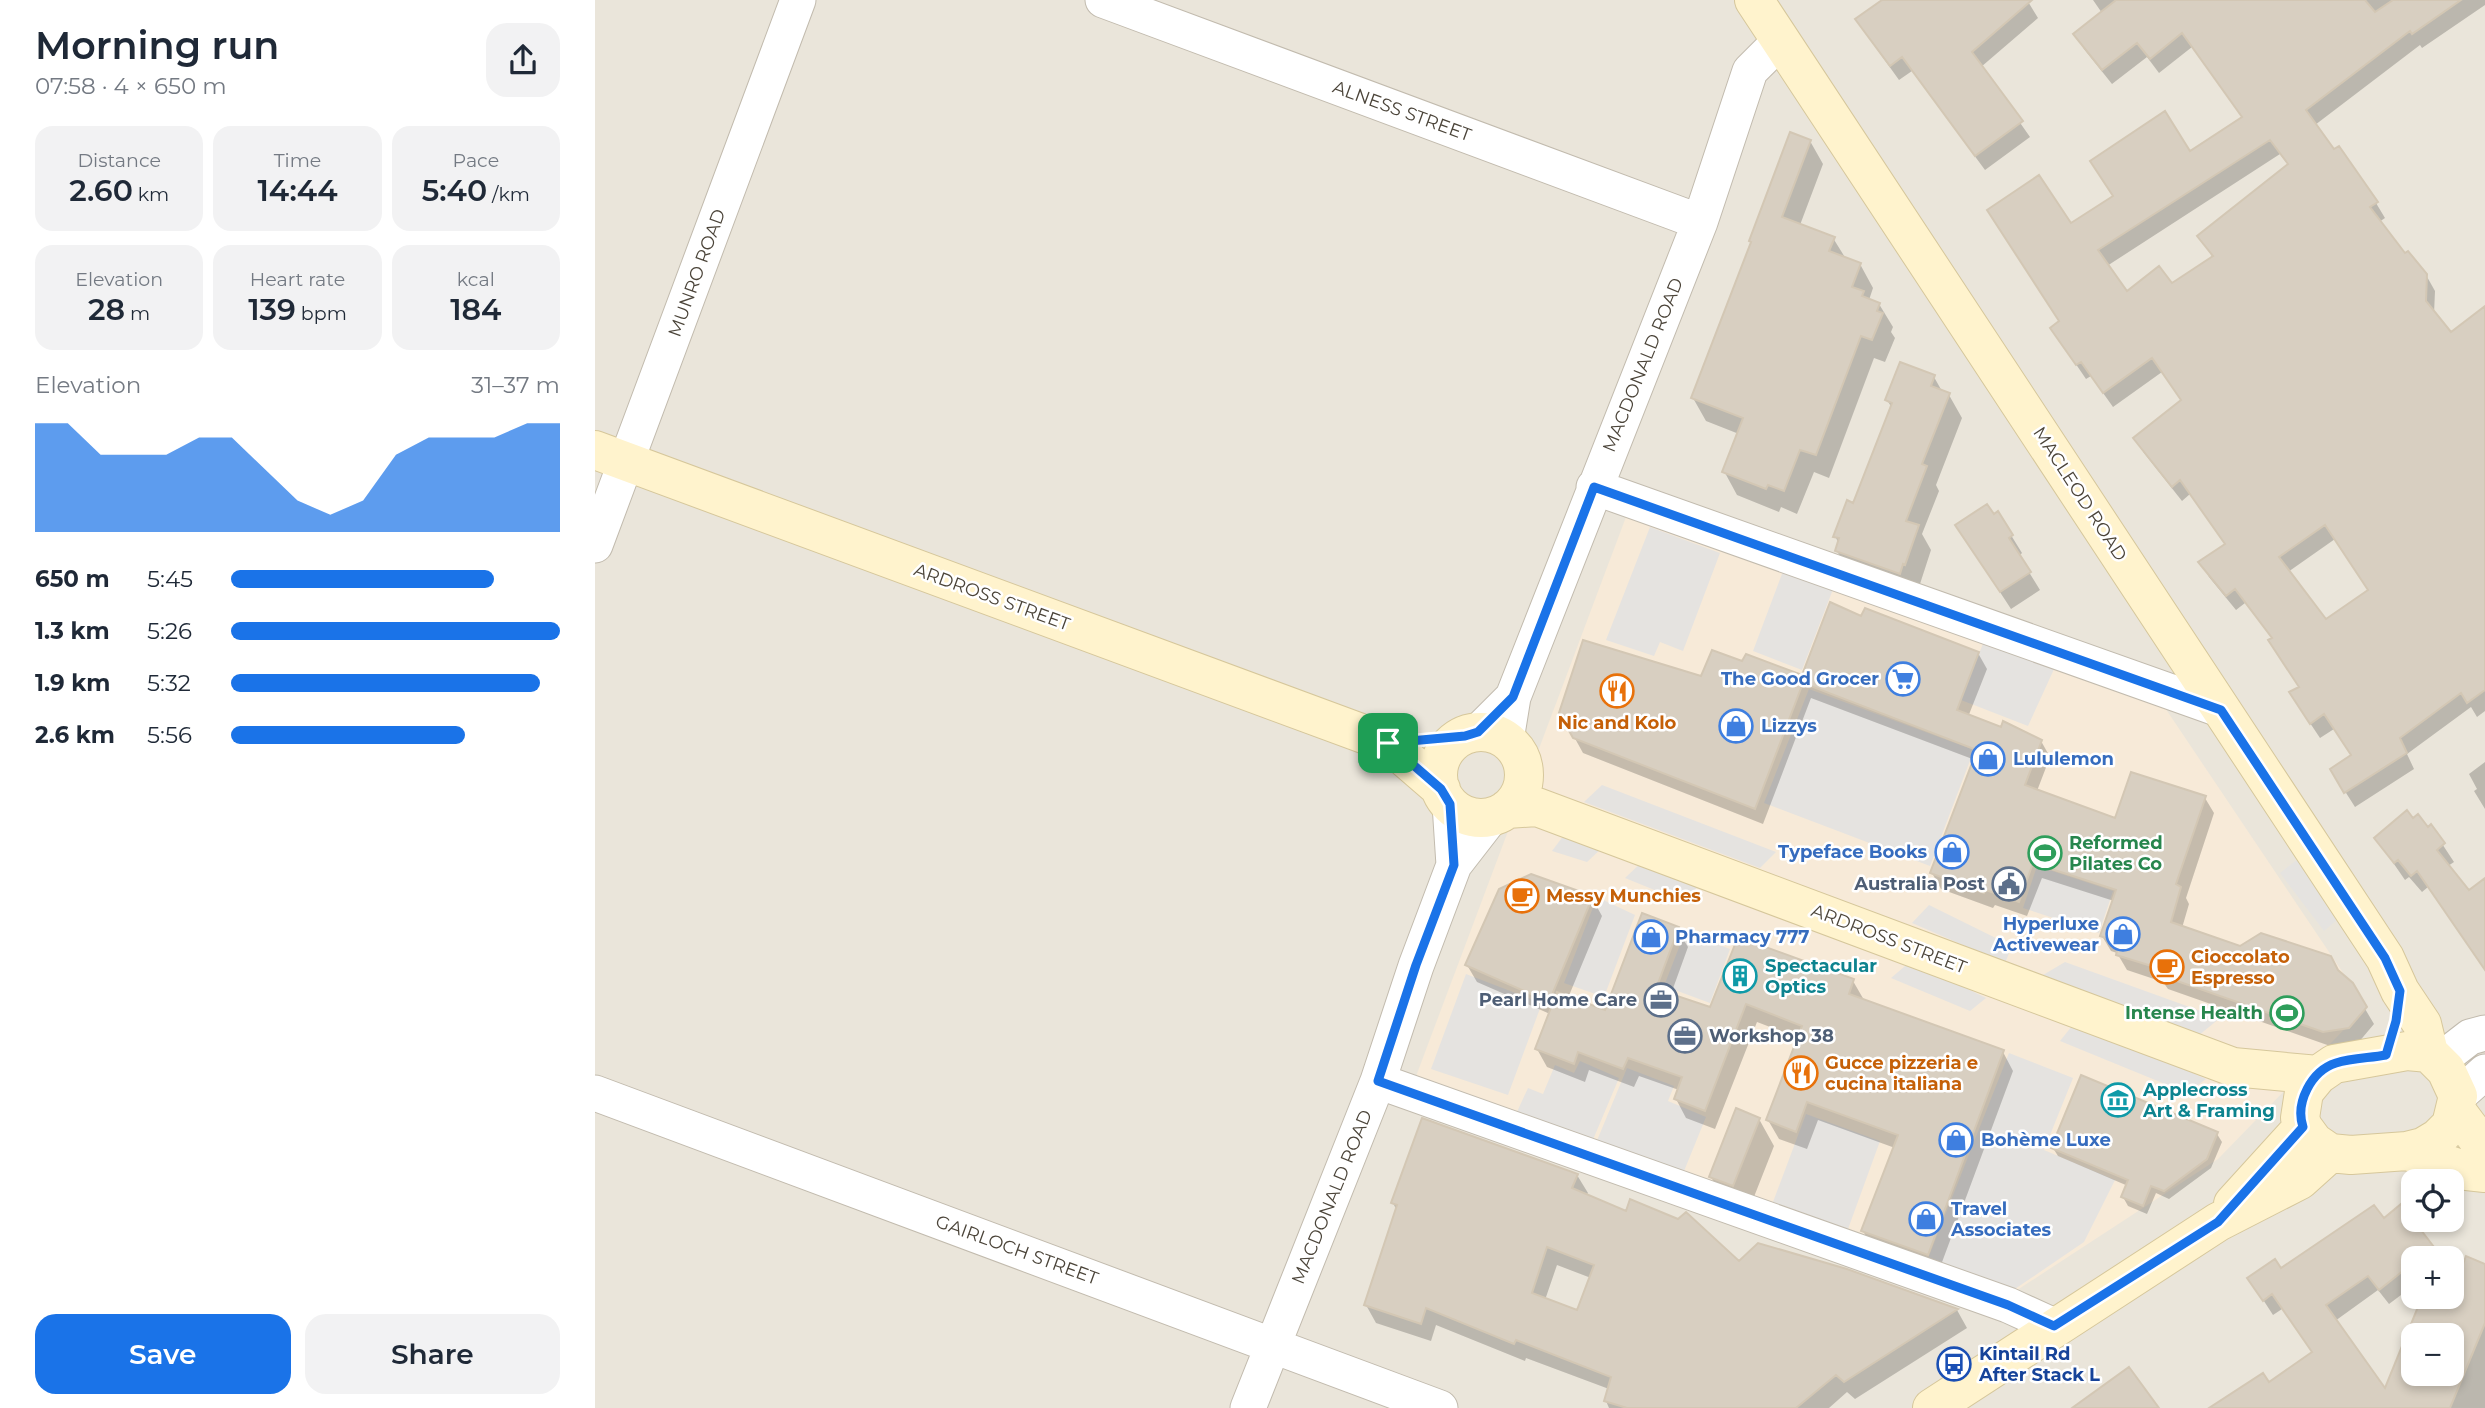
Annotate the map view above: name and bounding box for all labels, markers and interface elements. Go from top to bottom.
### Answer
text: Morning run [35,22,279,69]
button: share [486,23,560,97]
text: 07:58 · 4 × 650 m [35,72,227,100]
street label: ALNESS STREET [1330,76,1475,146]
text: Distance [77,149,161,172]
text: Time [274,149,321,172]
text: Pace [453,149,499,172]
text: 2.60 [69,172,133,209]
text: 14:44 [257,172,338,209]
text: 5:40 [422,172,487,209]
text: km [133,183,169,206]
text: /km [487,183,530,206]
street label: MUNRO ROAD [664,206,730,340]
text: Elevation [75,268,163,291]
text: Heart rate [250,268,345,291]
text: kcal [457,268,495,291]
street label: MACDONALD ROAD [1598,275,1688,455]
text: 28 [88,291,125,328]
text: 139 [248,291,296,328]
text: 184 [450,291,502,328]
text: m [125,302,150,325]
text: bpm [296,302,347,325]
text: Elevation [35,371,141,399]
text: 31–37 m [471,371,560,399]
street label: MACLEOD ROAD [2028,423,2132,565]
street label: ARDROSS STREET [911,559,1074,636]
text: 650 m [35,565,110,593]
text: 5:45 [147,565,193,593]
text: 1.3 km [35,617,110,645]
text: 5:26 [147,617,192,645]
supermarket icon: The Good Grocer [1884,660,1922,698]
place label: The Good Grocer [1721,668,1879,690]
text: 1.9 km [35,669,110,697]
text: 5:32 [147,669,191,697]
restaurant icon: Nic and Kolo [1598,672,1636,710]
shop icon: Lizzys [1717,707,1755,745]
place label: Nic and Kolo [1558,712,1677,734]
pin [1358,713,1418,773]
place label: Lizzys [1761,715,1817,737]
text: 2.6 km [35,721,115,749]
text: 5:56 [147,721,192,749]
icon: arrive [1369,724,1407,762]
shop icon: Lululemon [1969,740,2007,778]
place label: Lululemon [2013,748,2114,770]
place label: Reformed Pilates Co [2069,832,2163,875]
shop icon: Typeface Books [1933,833,1971,871]
sports icon: Reformed Pilates Co [2026,834,2064,872]
place label: Typeface Books [1778,841,1927,863]
public building icon: Australia Post [1990,865,2028,903]
place label: Australia Post [1853,873,1985,895]
cafe icon: Messy Munchies [1503,877,1541,915]
place label: Messy Munchies [1546,885,1701,907]
street label: ARDROSS STREET [1808,899,1970,979]
place label: Hyperluxe Activewear [1992,913,2099,956]
shop icon: Hyperluxe Activewear [2104,915,2142,953]
shop icon: Pharmacy 777 [1632,918,1670,956]
place label: Pharmacy 777 [1675,926,1809,948]
place label: Cioccolato Espresso [2191,946,2290,989]
cafe icon: Cioccolato Espresso [2148,948,2186,986]
place label: Spectacular Optics [1765,955,1877,998]
building icon: Spectacular Optics [1721,957,1759,995]
office icon: Pearl Home Care [1642,981,1680,1019]
place label: Pearl Home Care [1479,989,1637,1011]
sports icon: Intense Health [2268,994,2306,1032]
place label: Intense Health [2125,1002,2263,1024]
office icon: Workshop 38 [1666,1017,1704,1055]
place label: Workshop 38 [1709,1025,1834,1047]
place label: Gucce pizzeria e cucina italiana [1825,1052,1978,1095]
restaurant icon: Gucce pizzeria e cucina italiana [1782,1054,1820,1092]
place label: Applecross Art & Framing [2142,1079,2275,1122]
museum icon: Applecross Art & Framing [2099,1081,2137,1119]
street label: MACDONALD ROAD [1287,1107,1377,1287]
shop icon: Bohème Luxe [1937,1121,1975,1159]
place label: Bohème Luxe [1981,1129,2111,1151]
map controls [2401,1169,2464,1386]
button: locate [2401,1169,2464,1232]
place label: Travel Associates [1950,1198,2052,1241]
shop icon: Travel Associates [1907,1200,1945,1238]
street label: GAIRLOCH STREET [933,1210,1102,1290]
button: + [2401,1246,2464,1309]
button: Save [35,1314,291,1394]
button: Share [305,1314,560,1394]
button: − [2401,1323,2464,1386]
place label: Kintail Rd After Stack L [1978,1343,2100,1386]
bus stop icon: Kintail Rd After Stack L [1935,1345,1973,1383]

